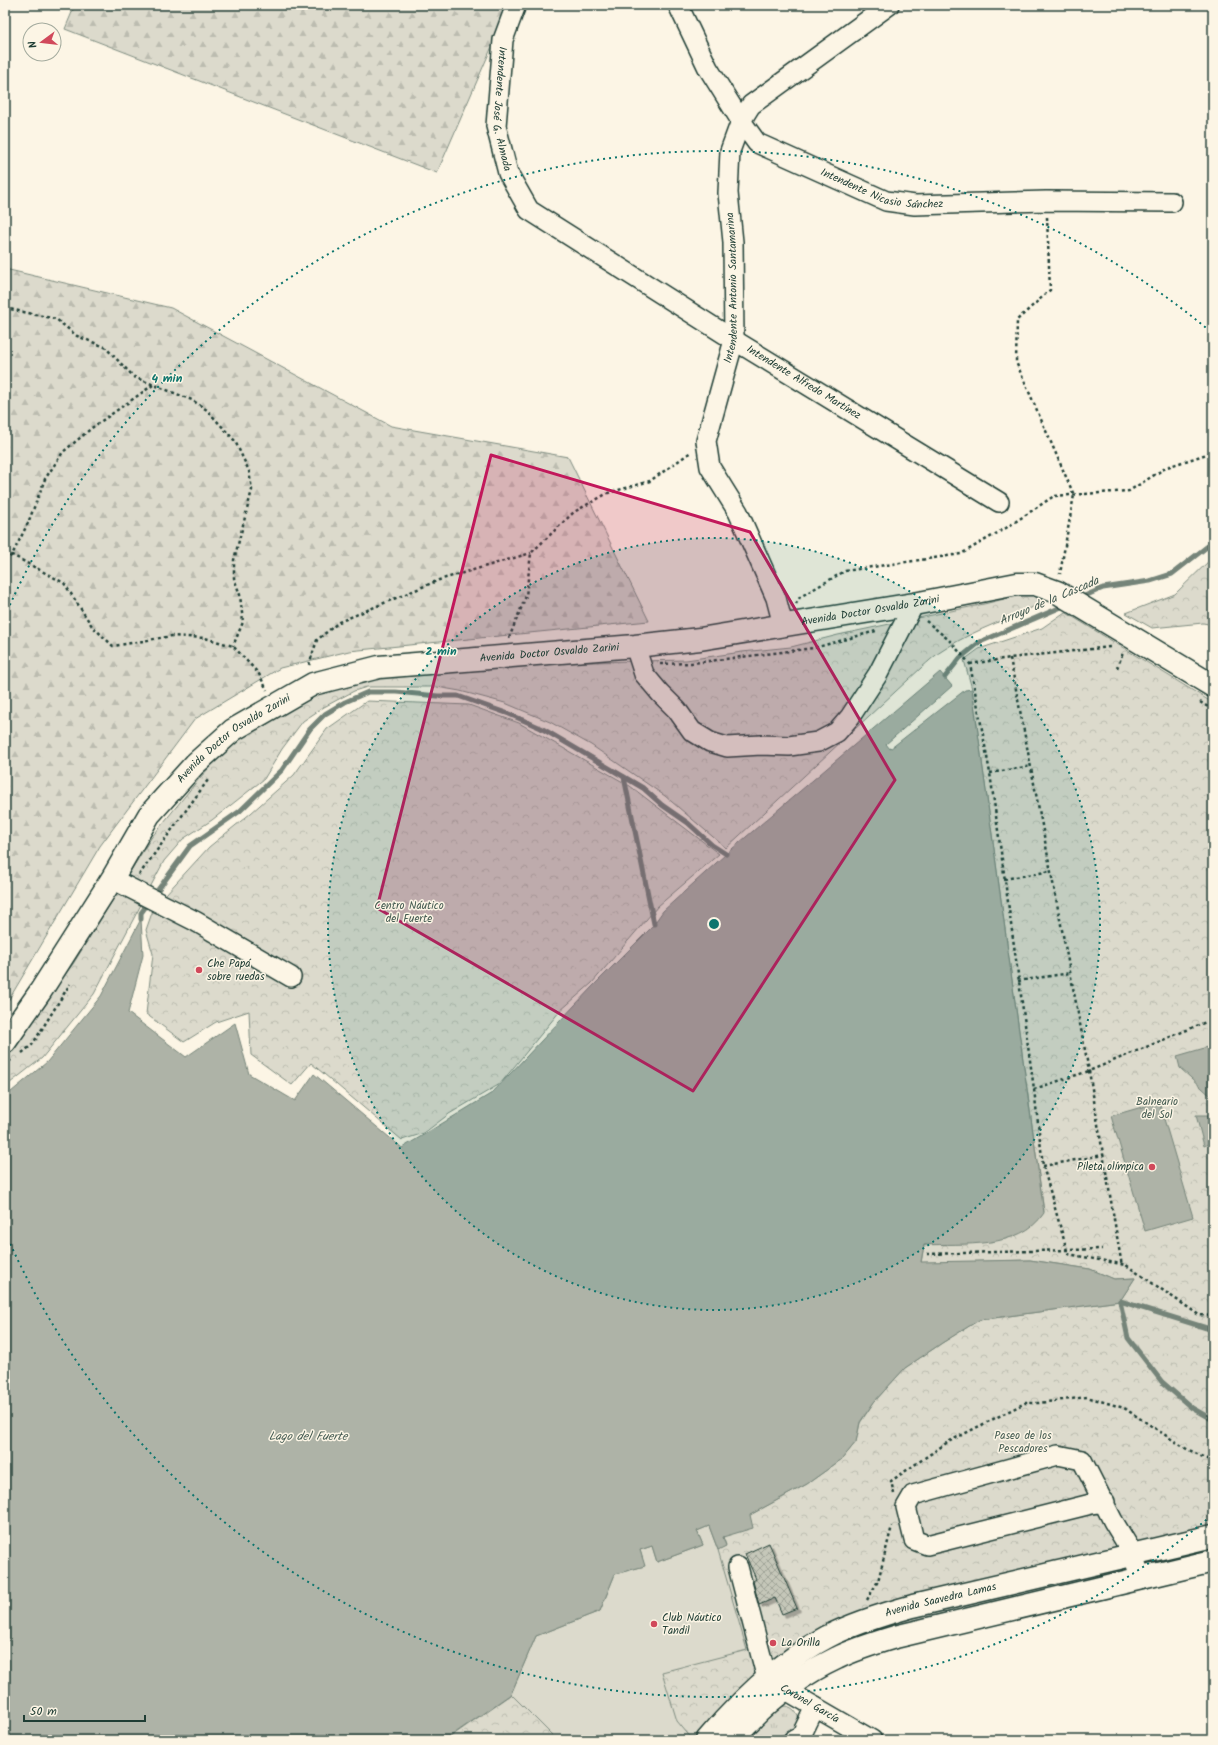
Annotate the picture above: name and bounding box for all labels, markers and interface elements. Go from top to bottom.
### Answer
north arrow [22,22,62,62]
text: N [24,39,43,50]
street label: Intendente José G. Almada [487,46,516,173]
street label: Intendente Nicasio Sánchez [817,164,944,214]
street label: Intendente Antonio Santamarina [719,211,743,365]
street label: Intendente Alfredo Martínez [743,341,865,425]
text: 4 min [152,369,183,388]
water label: Arroyo de la Cascada [996,571,1103,631]
street label: Avenida Doctor Osvaldo Zarini [800,590,941,631]
street label: Avenida Doctor Osvaldo Zarini [479,638,620,668]
text: 2 min [425,642,457,661]
street label: Avenida Doctor Osvaldo Zarini [173,689,294,788]
park label: Centro Náutico del Fuerte [374,897,444,928]
centre of rings [707,917,721,931]
place label: Che Papá sobre ruedas [207,955,265,986]
marker: Che Papá sobre ruedas [194,965,204,975]
park label: Balneario del Sol [1136,1093,1178,1124]
place label: Pileta olímpica [1077,1158,1144,1176]
marker: Pileta olímpica [1147,1162,1157,1172]
water label: Lago del Fuerte [269,1427,349,1446]
park label: Paseo de los Pescadores [994,1427,1052,1458]
street label: Avenida Saavedra Lamas [883,1578,999,1623]
place label: Club Náutico Tandil [662,1609,721,1640]
marker: Club Náutico Tandil [649,1619,659,1629]
place label: La Orilla [781,1634,820,1652]
marker: La Orilla [768,1638,778,1648]
street label: Coronel García [776,1679,843,1728]
scale bar [24,1697,145,1723]
text: 50 m [30,1702,57,1721]

